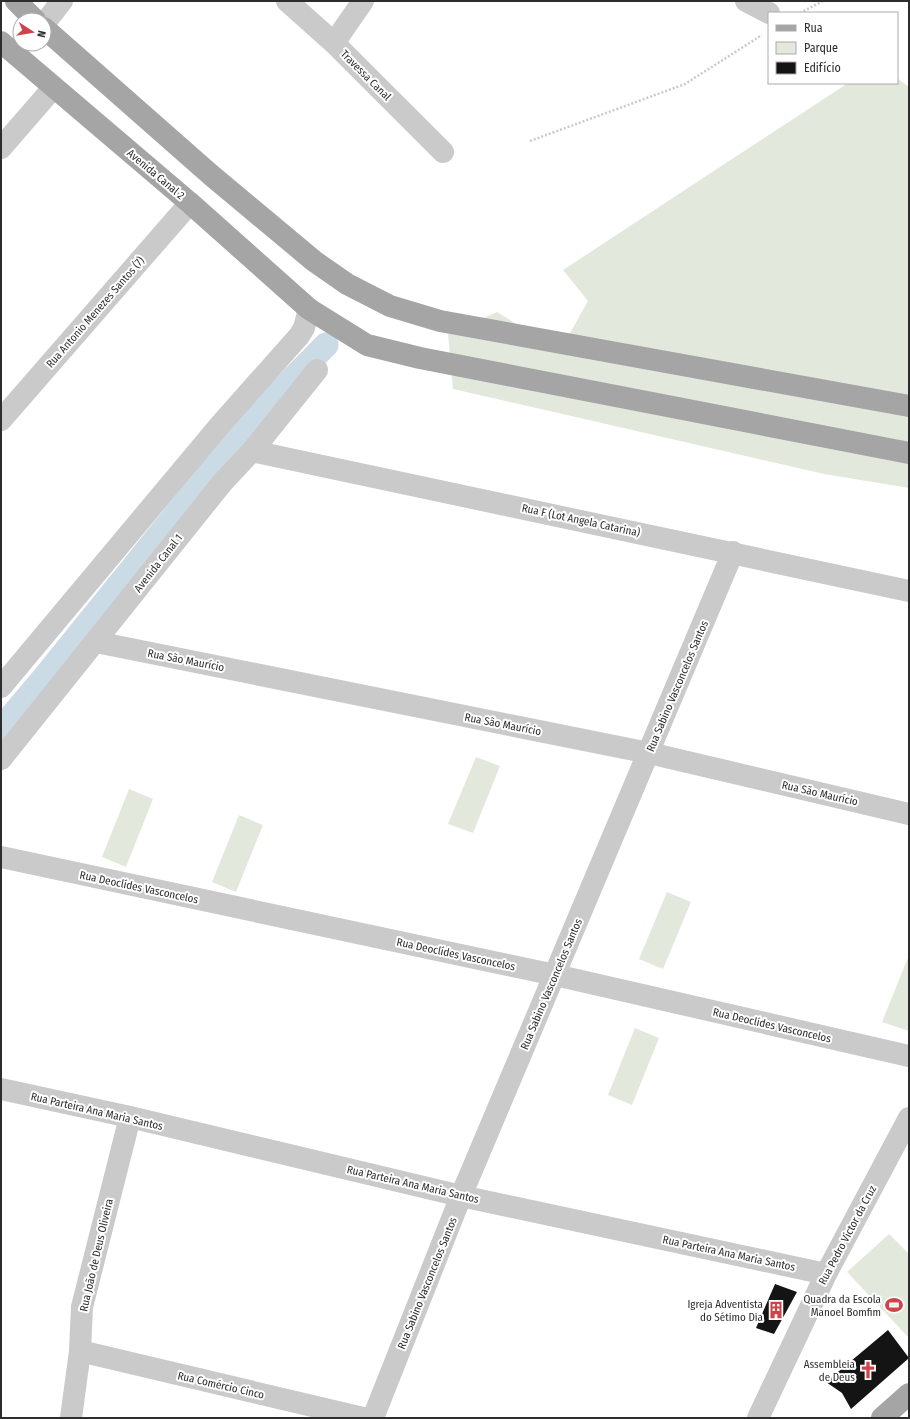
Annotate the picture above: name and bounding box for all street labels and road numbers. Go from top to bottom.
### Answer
street label: Travessa Canal [338,47,394,103]
street label: Avenida Canal 2 [124,147,187,202]
street label: Rua Antonio Menezes Santos (7) [44,254,147,371]
street label: Rua F (Lot Angela Catarina) [521,502,641,539]
street label: Avenida Canal 1 [132,532,185,595]
street label: Rua Sabino Vasconcelos Santos [644,618,711,754]
street label: Rua São Maurício [146,647,226,674]
street label: Rua São Maurício [463,711,543,738]
street label: Rua São Maurício [781,778,859,809]
street label: Rua Deoclídes Vasconcelos [78,869,200,906]
street label: Rua Sabino Vasconcelos Santos [518,916,585,1052]
street label: Rua Deoclídes Vasconcelos [395,936,517,973]
street label: Rua Deoclídes Vasconcelos [712,1006,833,1045]
street label: Rua Parteira Ana Maria Santos [30,1090,164,1133]
street label: Rua Parteira Ana Maria Santos [346,1163,480,1206]
street label: Rua Pedro Victor da Cruz [816,1183,879,1287]
street label: Rua João de Deus Oliveira [77,1197,116,1313]
street label: Rua Sabino Vasconcelos Santos [395,1215,460,1351]
street label: Rua Parteira Ana Maria Santos [661,1233,797,1274]
street label: Rua Comércio Cinco [176,1369,266,1402]

